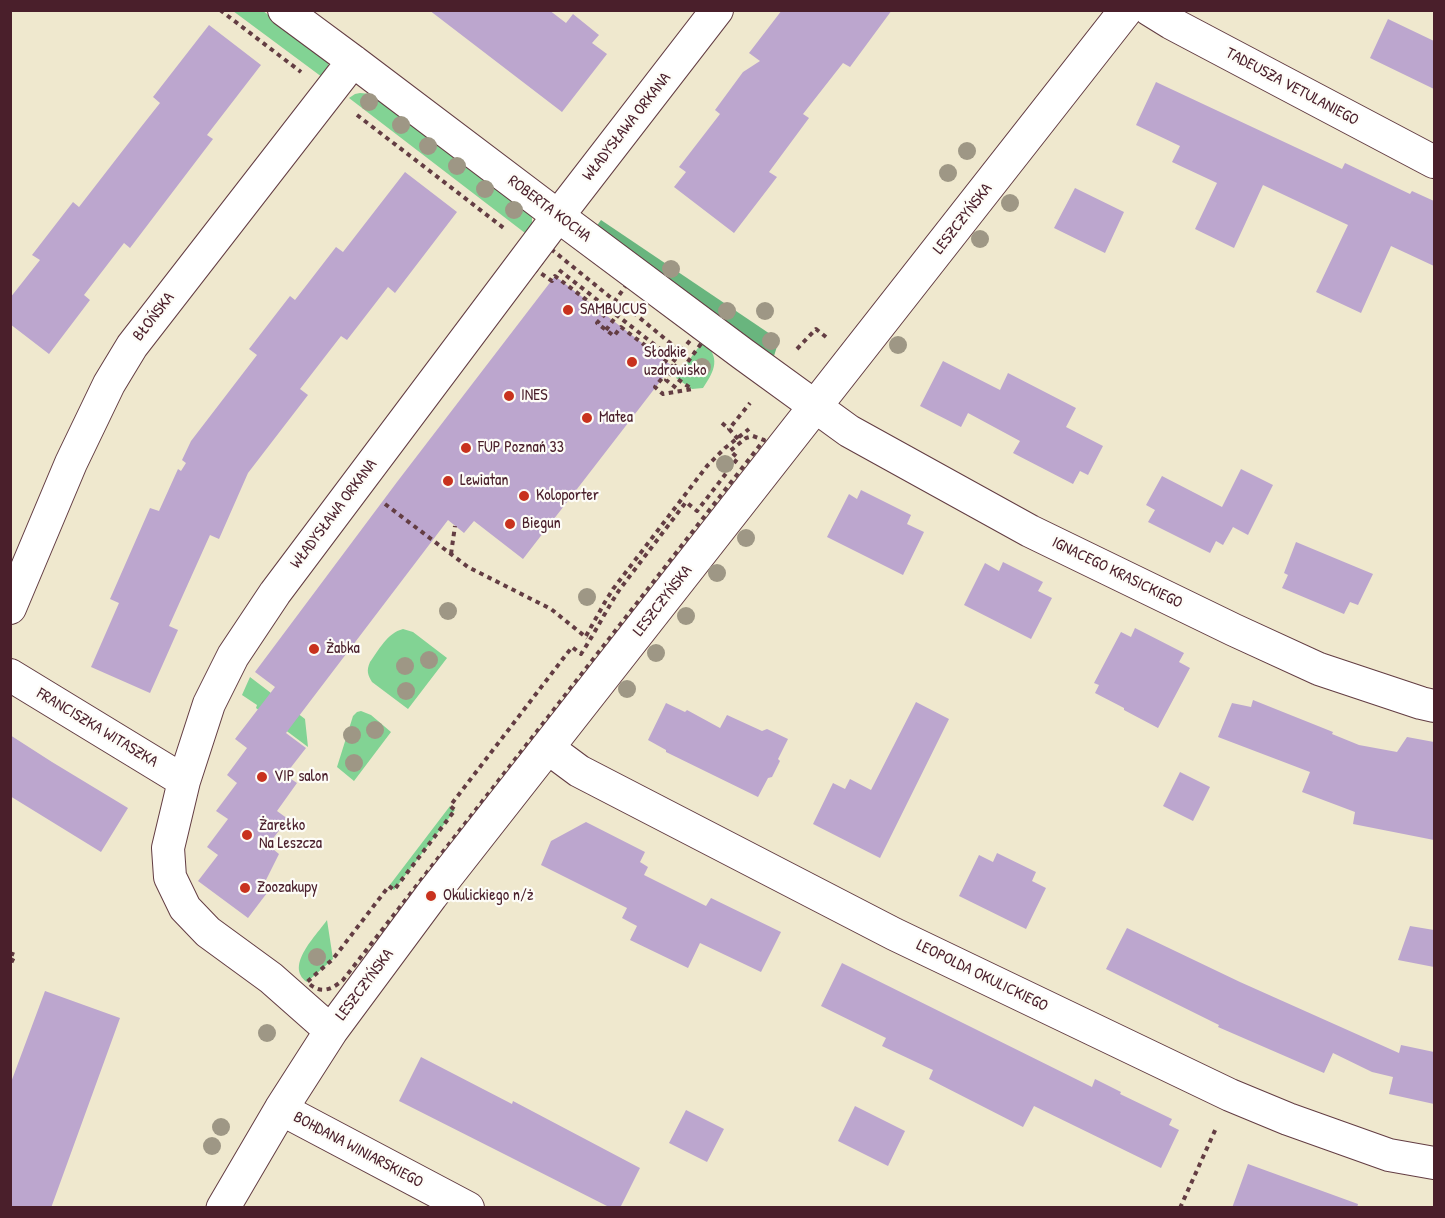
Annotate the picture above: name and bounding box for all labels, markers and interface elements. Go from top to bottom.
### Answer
street label: TADEUSZA VETULANIEGO [1222,44,1362,130]
street label: WŁADYSŁAWA ORKANA [579,69,675,185]
street label: ROBERTA KOCHA [504,172,594,246]
street label: LESZCZYŃSKA [929,180,997,258]
street label: BŁOŃSKA [129,289,179,345]
place label: SAMBUCUS [580,300,646,320]
marker: SAMBUCUS [561,303,575,317]
place label: Słodkie uzdrowisko [644,343,706,381]
marker: Słodkie uzdrowisko [625,355,639,369]
place label: INES [521,386,548,406]
marker: INES [502,389,516,403]
place label: Matea [599,408,633,428]
marker: Matea [580,411,594,425]
place label: FUP Poznań 33 [478,438,564,458]
marker: FUP Poznań 33 [459,441,473,455]
street label: WŁADYSŁAWA ORKANA [287,456,381,572]
place label: Lewiatan [460,471,509,491]
marker: Lewiatan [441,474,455,488]
place label: Koloporter [536,486,599,506]
marker: Koloporter [517,489,531,503]
place label: Biegun [522,514,561,534]
marker: Biegun [503,517,517,531]
street label: IGNACEGO KRASICKIEGO [1049,533,1185,613]
street label: LESZCZYŃSKA [629,562,697,640]
place label: Żabka [326,639,360,659]
marker: Żabka [307,642,321,656]
street label: FRANCISZKA WITASZKA [33,684,161,772]
place label: VIP salon [274,767,328,787]
marker: VIP salon [255,770,269,784]
place label: Żarełko Na Leszcza [259,816,322,854]
marker: Żarełko Na Leszcza [240,828,254,842]
place label: Zoozakupy [257,878,318,898]
marker: Zoozakupy [238,881,252,895]
place label: Okulickiego n/ż [443,886,534,906]
marker: Okulickiego n/ż [424,889,438,903]
street label: LEOPOLDA OKULICKIEGO [913,936,1051,1016]
street label: LESZCZYŃSKA [332,945,398,1025]
street label: BOHDANA WINIARSKIEGO [290,1108,426,1192]

